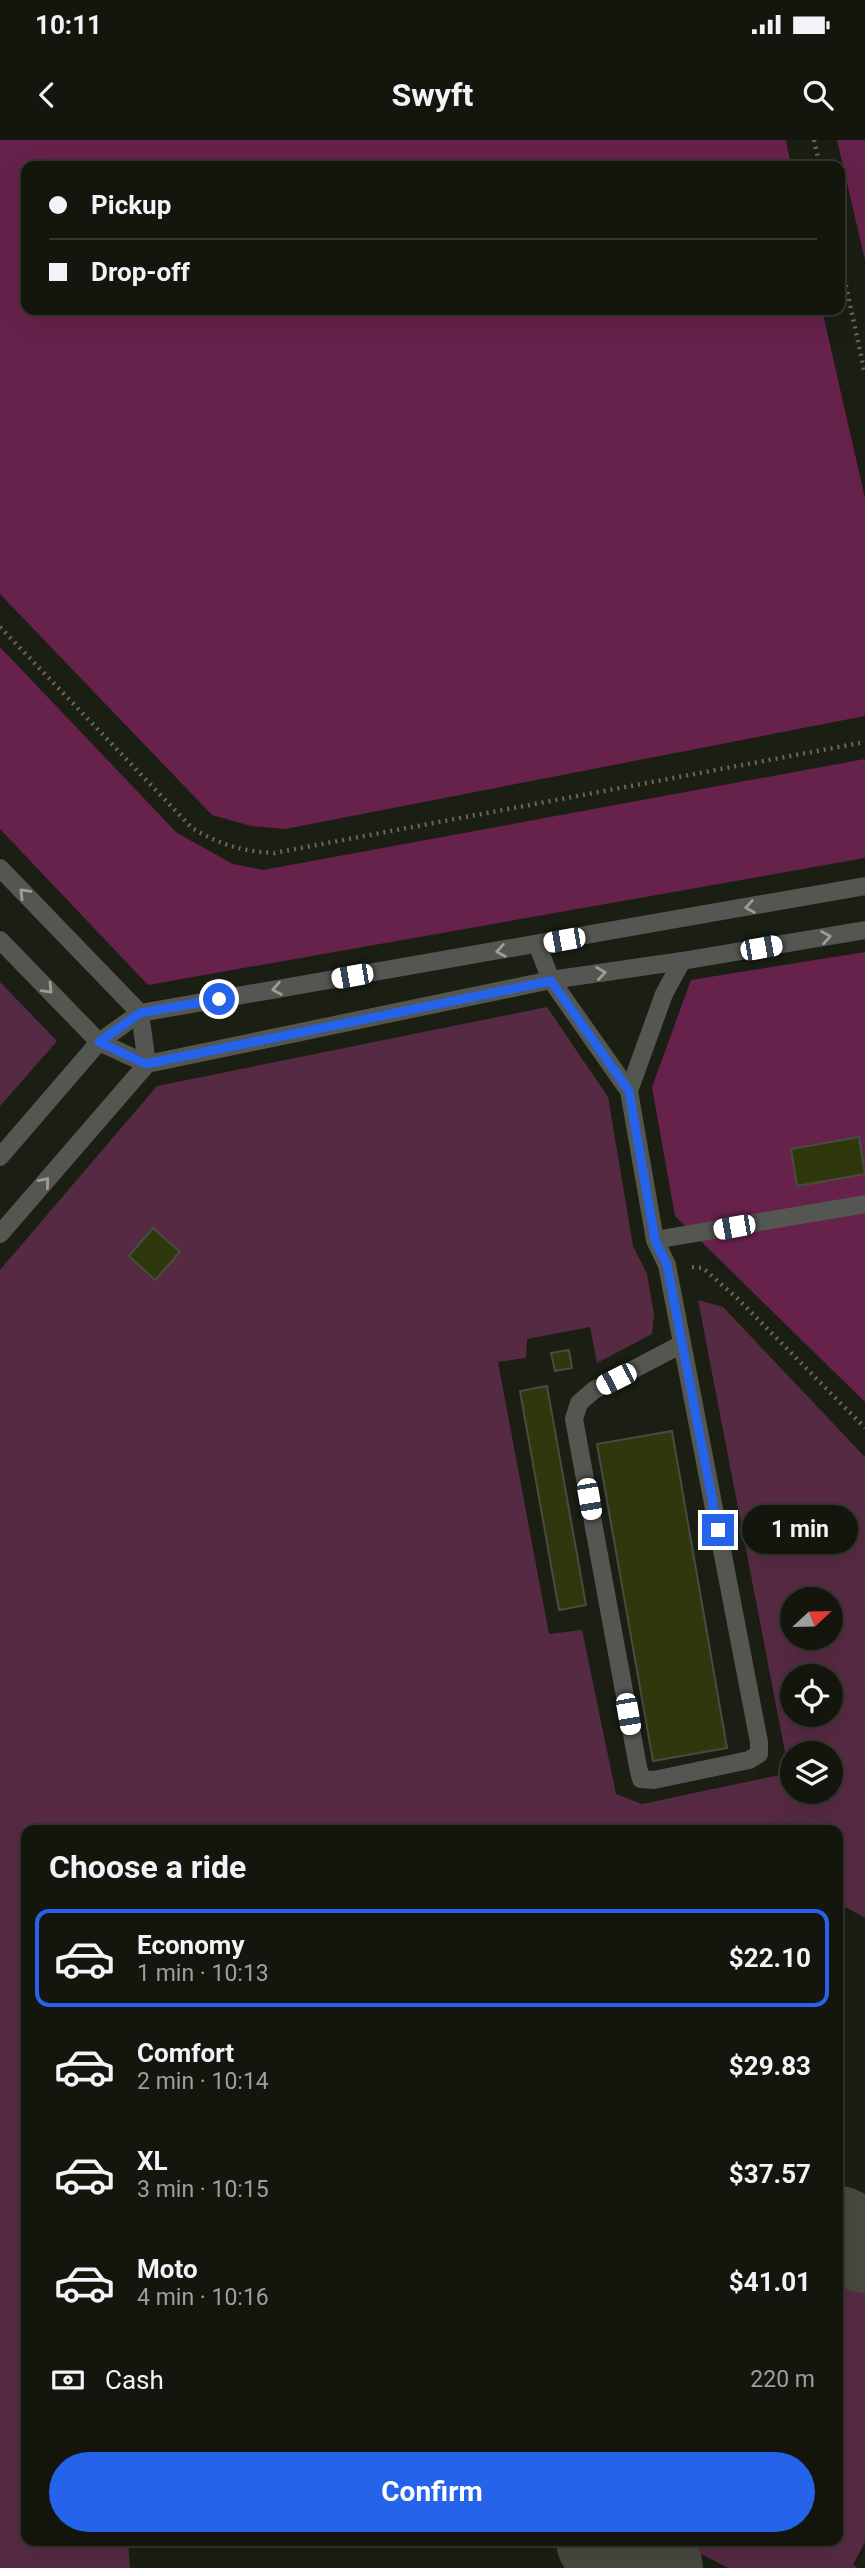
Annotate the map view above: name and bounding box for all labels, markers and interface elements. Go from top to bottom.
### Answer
text: 10:11 [35,10,102,40]
icon: back [28,76,66,114]
text: Swyft [392,76,473,114]
icon: search [799,76,837,114]
text: Pickup [91,190,171,220]
text: Drop-off [91,257,190,287]
one-way arrow [20,889,33,902]
one-way arrow [744,899,755,914]
car [542,926,587,954]
one-way arrow [820,930,832,945]
car [739,934,784,962]
one-way arrow [495,943,507,958]
car [330,962,375,990]
one-way arrow [595,966,607,981]
one-way arrow [39,981,52,994]
one-way arrow [271,981,283,996]
route start [203,983,235,1015]
one-way arrow [37,1177,49,1190]
car [712,1213,757,1241]
car [593,1360,640,1398]
car [576,1476,603,1522]
callout: 1 min [742,1506,858,1554]
route end [702,1514,734,1546]
text: 1 min [771,1516,829,1543]
north arrow [780,1587,844,1650]
map controls [780,1587,843,1804]
button: locate [780,1664,843,1727]
car [615,1691,642,1737]
button: layers [780,1741,843,1804]
text: Choose a ride [49,1848,246,1886]
icon: car [53,1927,116,1990]
text: Economy [137,1930,244,1960]
text: $22.10 [729,1943,811,1973]
text: 1 min · 10:13 [137,1960,269,1987]
icon: car [53,2035,116,2098]
text: Comfort [137,2038,234,2068]
text: $29.83 [729,2051,811,2081]
text: 2 min · 10:14 [137,2068,269,2095]
icon: car [53,2143,116,2206]
text: XL [137,2146,168,2176]
text: $37.57 [729,2159,811,2189]
text: 3 min · 10:15 [137,2176,269,2203]
icon: car [53,2251,116,2314]
text: Moto [137,2254,198,2284]
text: $41.01 [729,2267,811,2297]
text: 4 min · 10:16 [137,2284,269,2311]
icon: cash [49,2361,87,2399]
text: Cash [105,2365,164,2395]
text: 220 m [750,2366,815,2393]
button: Confirm [49,2452,815,2532]

